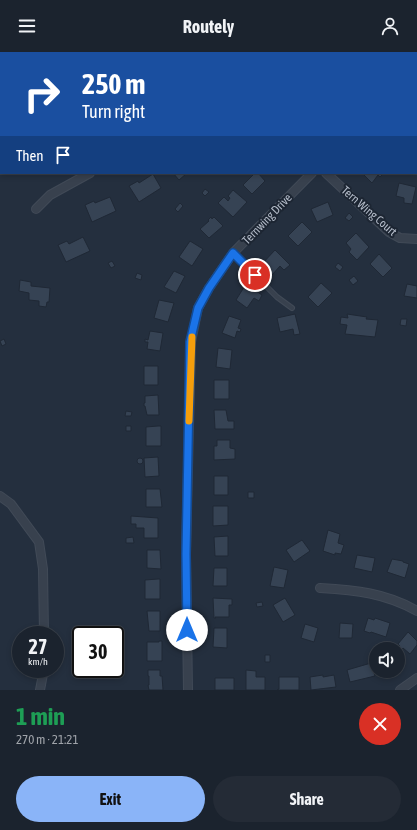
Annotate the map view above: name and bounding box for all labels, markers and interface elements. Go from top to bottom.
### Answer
icon: menu [16,15,38,37]
icon: person [379,15,401,37]
text: Routely [183,16,234,37]
icon: right [16,68,68,120]
text: 250 m [82,68,145,100]
text: Turn right [82,101,145,122]
icon: arrive [52,144,74,166]
text: Then [16,147,44,164]
street label: Tern Wing Court [338,183,400,239]
street label: Ternwing Drive [239,191,295,247]
pin [238,258,272,292]
icon: arrive [244,264,266,286]
position arrow [166,609,208,651]
speed limit sign: 30 [72,626,124,678]
text: 27 [29,635,47,658]
map controls [369,642,405,678]
button: sound [369,642,405,678]
text: km/h [28,656,48,667]
text: 1 min [16,703,65,730]
button: close [359,703,401,745]
text: 270 m · 21:21 [16,732,79,747]
button: Exit [16,776,205,822]
button: Share [213,776,401,822]

